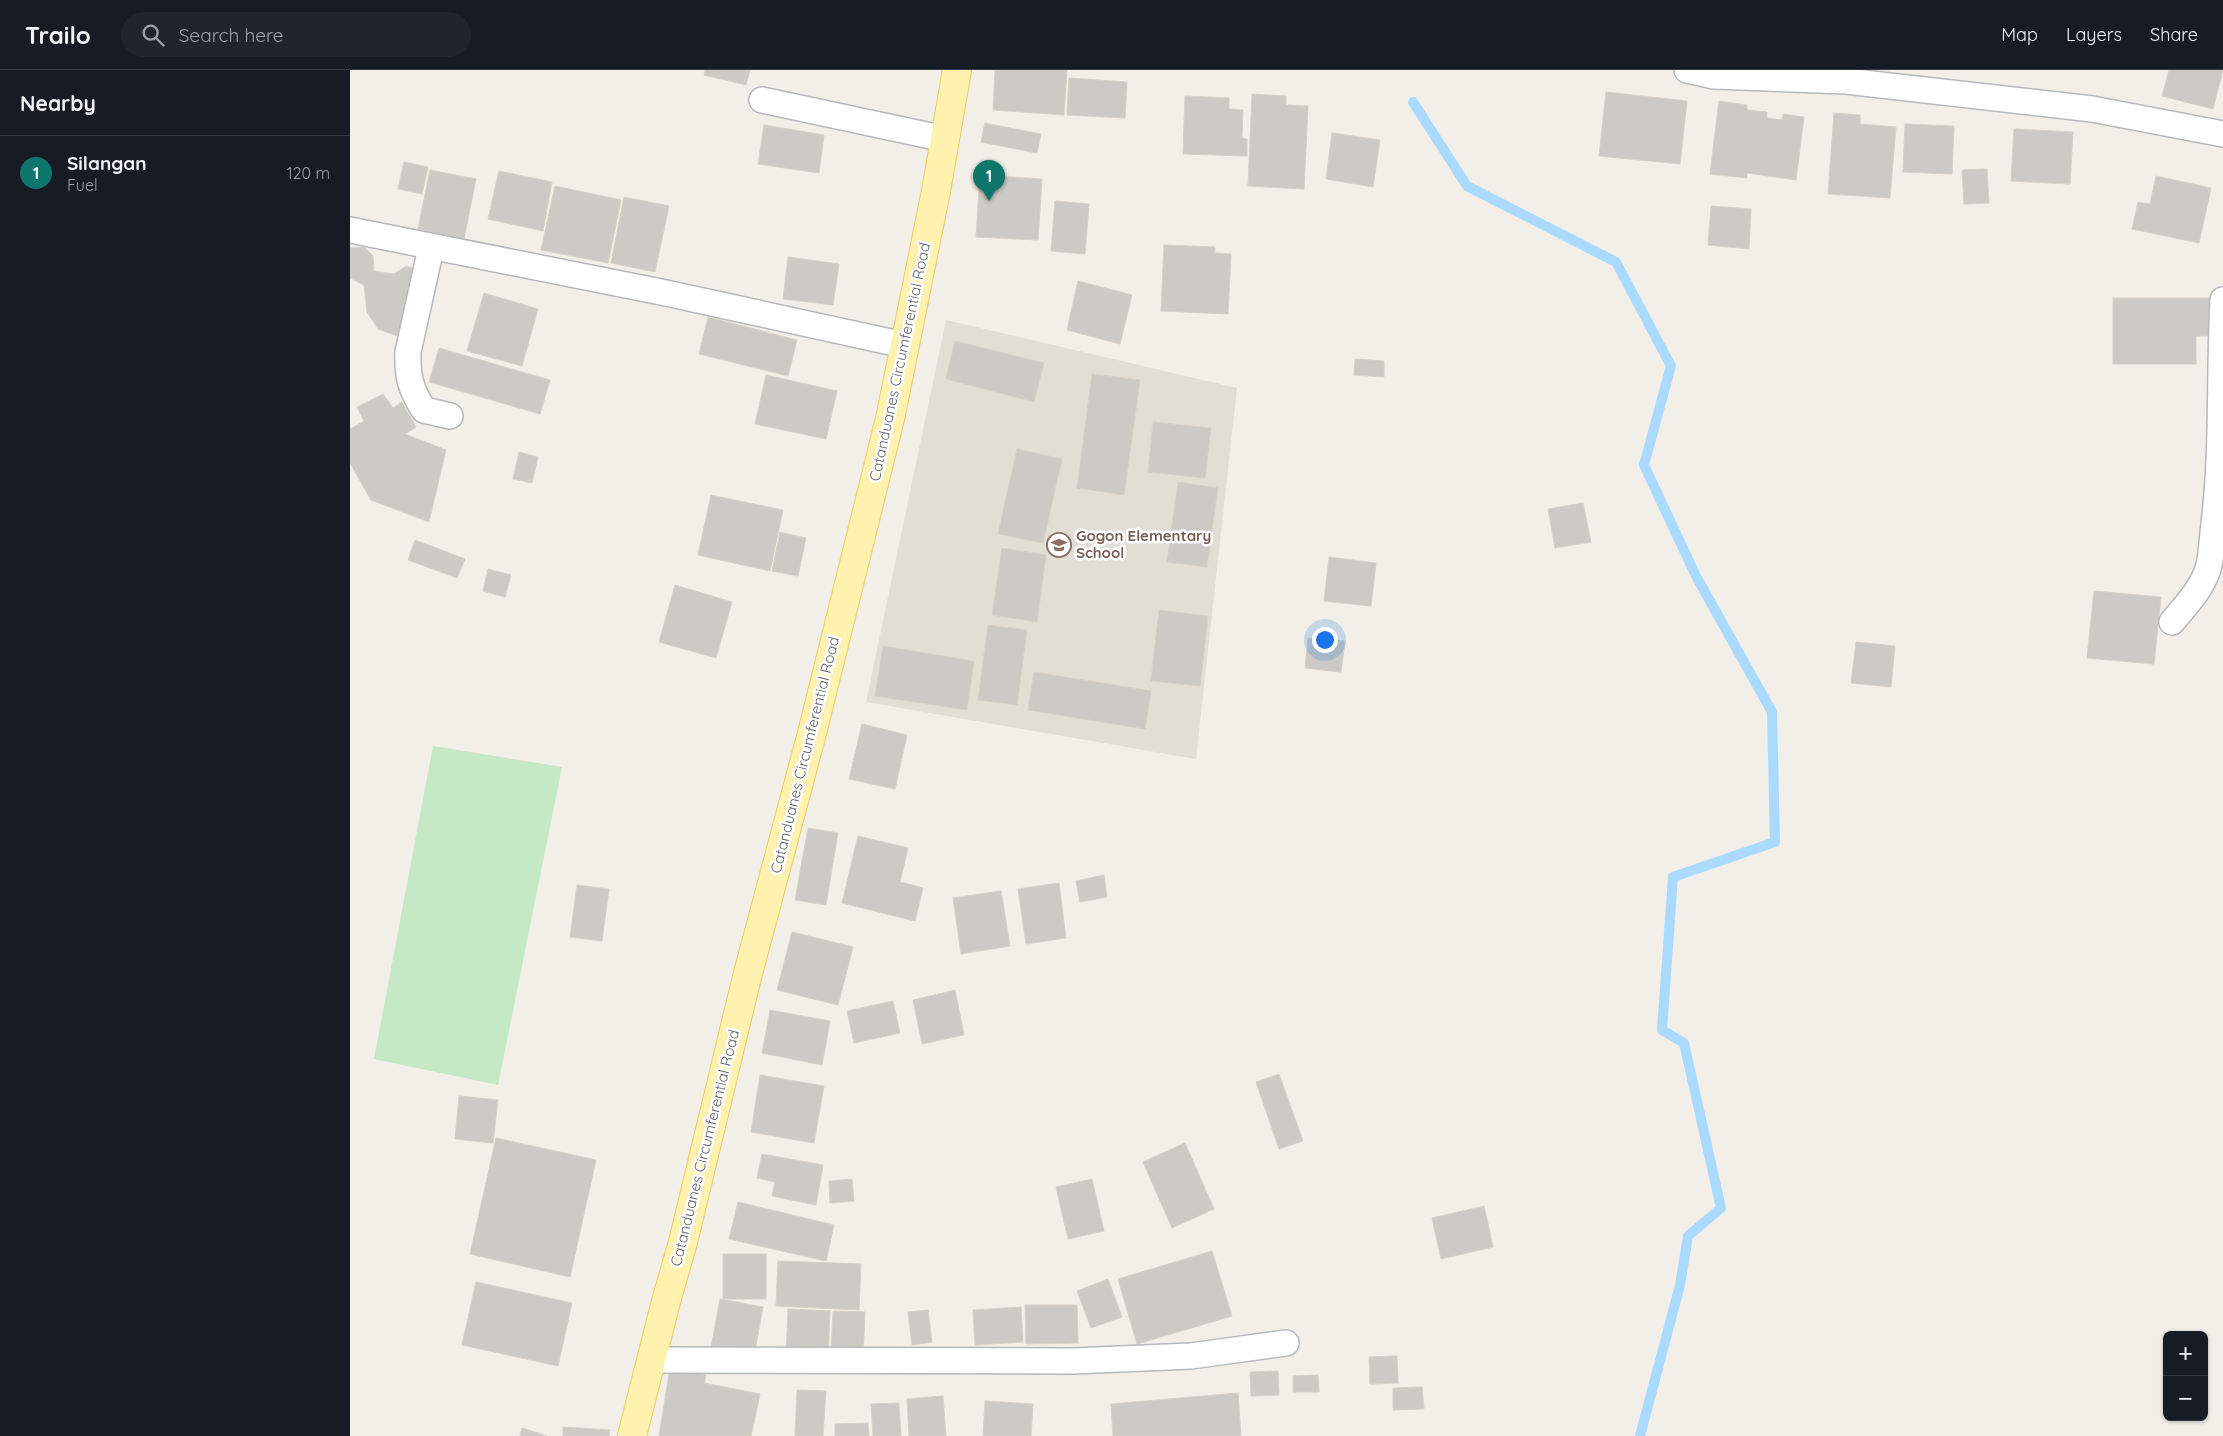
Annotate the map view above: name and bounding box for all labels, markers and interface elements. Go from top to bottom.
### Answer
search box [121,12,471,57]
text: Trailo [25,20,91,50]
icon: search [139,21,167,49]
text: Search here [179,23,284,47]
text: Map [2001,23,2038,46]
text: Layers [2066,23,2122,46]
text: Share [2150,23,2198,46]
text: Nearby [20,90,96,116]
text: Silangan [67,151,147,175]
pin: 1 [973,160,1005,201]
text: 1 [33,163,39,183]
text: 120 m [287,163,330,183]
text: Fuel [67,175,98,195]
street label: Catanduanes Circumferential Road [865,241,934,483]
place label: Gogon Elementary School [1076,526,1211,562]
school or university icon: Gogon Elementary School [1046,532,1072,558]
your location [1312,627,1338,653]
street label: Catanduanes Circumferential Road [766,634,843,875]
street label: Catanduanes Circumferential Road [666,1027,743,1268]
map controls [2163,1331,2208,1421]
button: + [2163,1331,2208,1376]
button: − [2163,1376,2208,1421]

